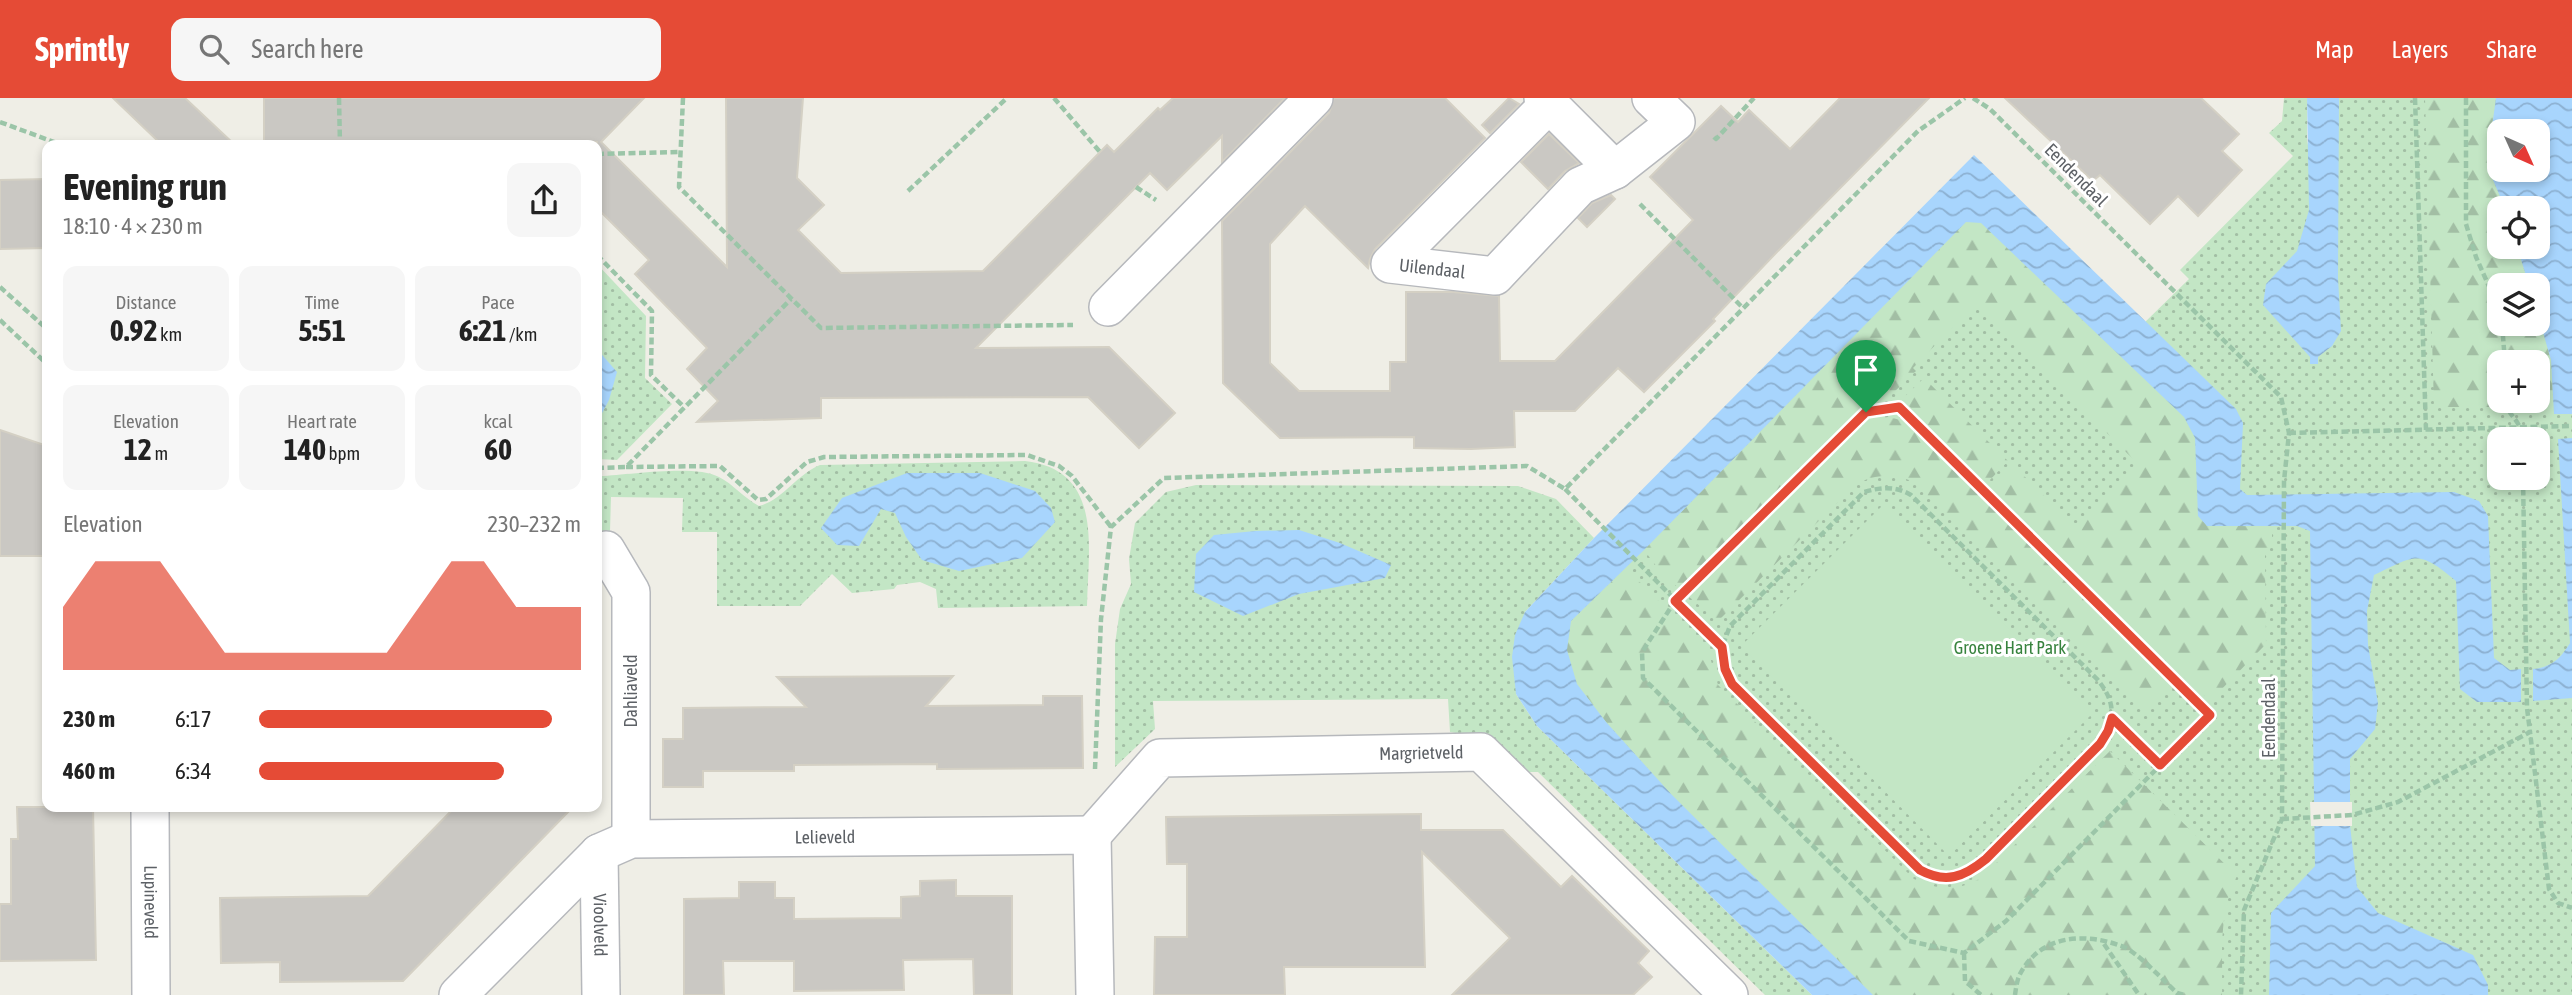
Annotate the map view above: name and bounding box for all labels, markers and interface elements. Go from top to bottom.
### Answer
search box [171,18,661,81]
text: Sprintly [35,30,129,68]
icon: search [195,30,233,68]
text: Search here [251,34,364,64]
text: Map [2315,36,2354,63]
text: Layers [2392,36,2448,63]
text: Share [2486,36,2537,63]
north arrow [2487,119,2550,182]
map controls [2487,119,2550,490]
street label: Eendendaal [2041,139,2112,211]
button: share [507,163,581,237]
text: Evening run [63,165,227,208]
button: locate [2487,196,2550,259]
text: 18:10 · 4 × 230 m [63,213,203,239]
street label: Uilendaal [1398,254,1467,283]
button: layers [2487,273,2550,336]
text: Distance [116,291,176,313]
text: Time [305,291,339,313]
text: Pace [481,291,515,313]
text: 0.92 [110,313,157,347]
text: 5:51 [298,313,346,347]
text: 6:21 [459,313,506,347]
text: km [157,323,182,345]
text: /km [506,323,537,345]
pin [1836,340,1896,412]
button: + [2487,350,2550,413]
icon: arrive [1847,351,1885,389]
text: Elevation [113,410,179,432]
text: Heart rate [287,410,357,432]
text: kcal [484,410,512,432]
button: − [2487,427,2550,490]
text: 12 [124,432,152,466]
text: 140 [284,432,326,466]
text: 60 [484,432,512,466]
text: m [152,442,168,464]
text: bpm [326,442,360,464]
text: Elevation [63,511,143,537]
text: 230–232 m [487,511,581,537]
park label: Groene Hart Park [1954,637,2066,658]
street label: Dahliaveld [620,655,641,728]
street label: Eendendaal [2258,678,2279,758]
text: 230 m [63,706,115,732]
text: 6:17 [175,706,212,732]
street label: Margrietveld [1379,741,1464,764]
text: 460 m [63,758,115,784]
text: 6:34 [175,758,212,784]
street label: Lelieveld [795,826,855,848]
street label: Lupineveld [140,865,162,939]
street label: Vioolveld [590,893,611,957]

